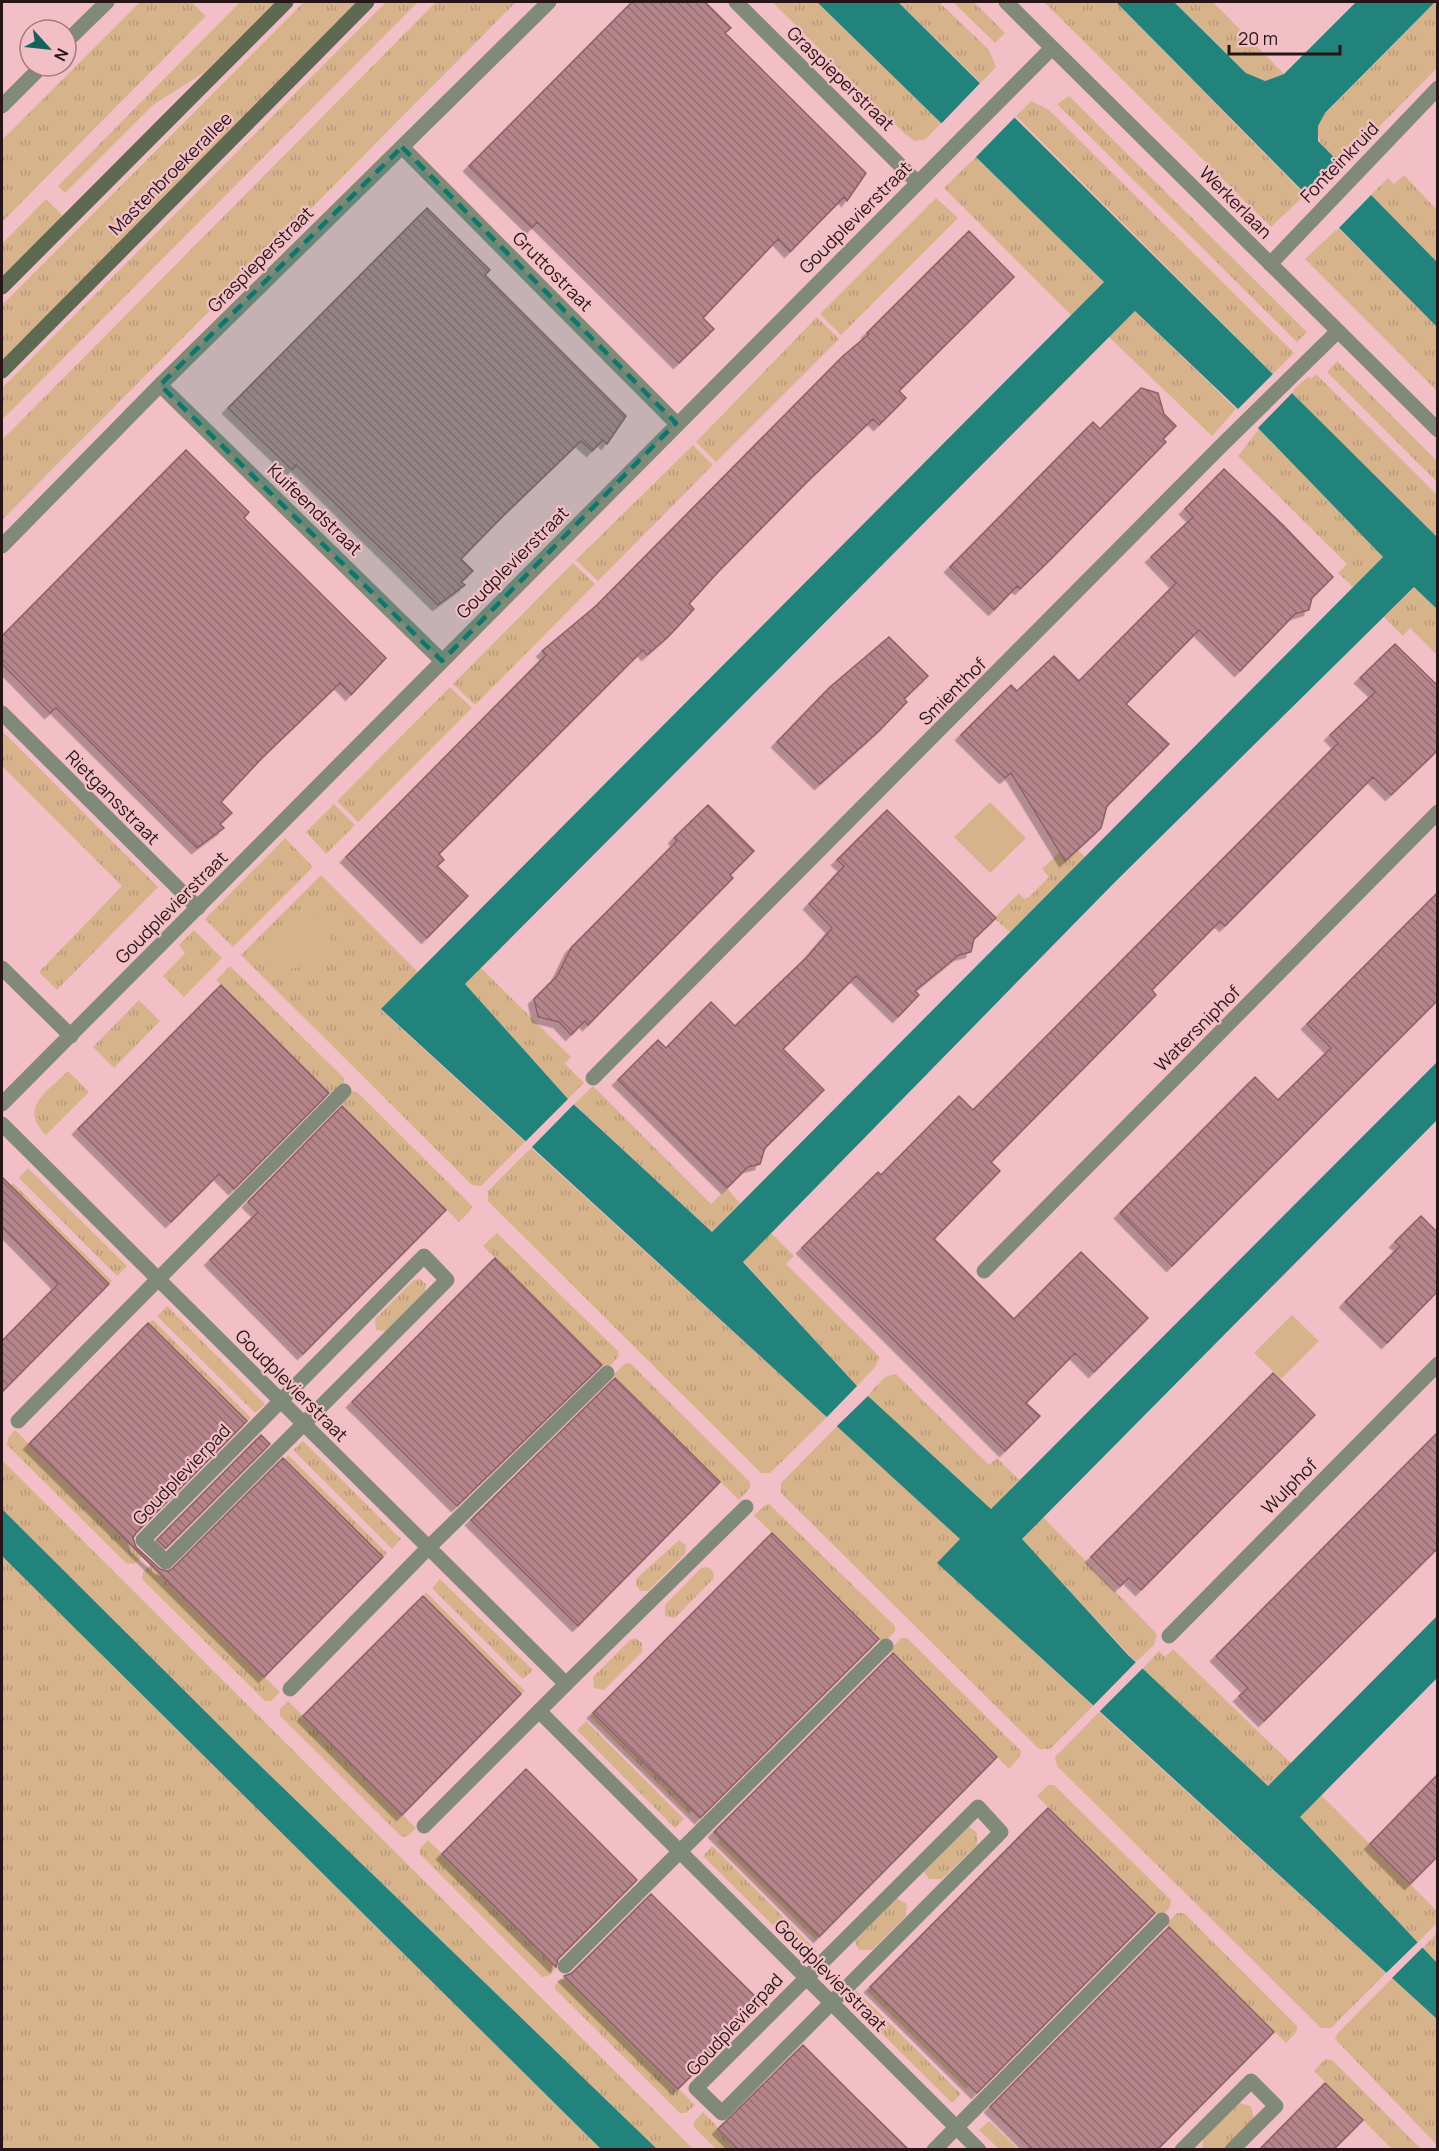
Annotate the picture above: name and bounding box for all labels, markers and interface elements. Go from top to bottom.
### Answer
north arrow [18,18,78,78]
scale bar [1229,18,1340,56]
street label: Graspieperstraat [782,21,900,135]
text: 20 m [1238,26,1278,50]
text: N [49,45,74,65]
street label: Mastenbroekerallee [103,106,237,240]
street label: Fonteinkruid [1294,116,1384,208]
street label: Goudplevierstraat [794,156,916,278]
street label: Werkerlaan [1194,160,1278,244]
street label: Graspieperstraat [202,201,318,317]
street label: Gruttostraat [508,226,598,316]
street label: Kuifeendstraat [262,458,368,560]
street label: Goudplevierstraat [451,501,573,623]
street label: Smienthof [913,652,991,730]
street label: Rietgansstraat [61,745,165,849]
street label: Goudplevierstraat [110,846,232,968]
street label: Watersniphof [1149,979,1246,1076]
street label: Goudplevierstraat [231,1324,353,1446]
street label: Goudplevierpad [127,1418,235,1530]
street label: Wulphof [1256,1452,1323,1519]
street label: Goudplevierstraat [770,1914,892,2036]
street label: Goudplevierpad [680,1968,788,2080]

